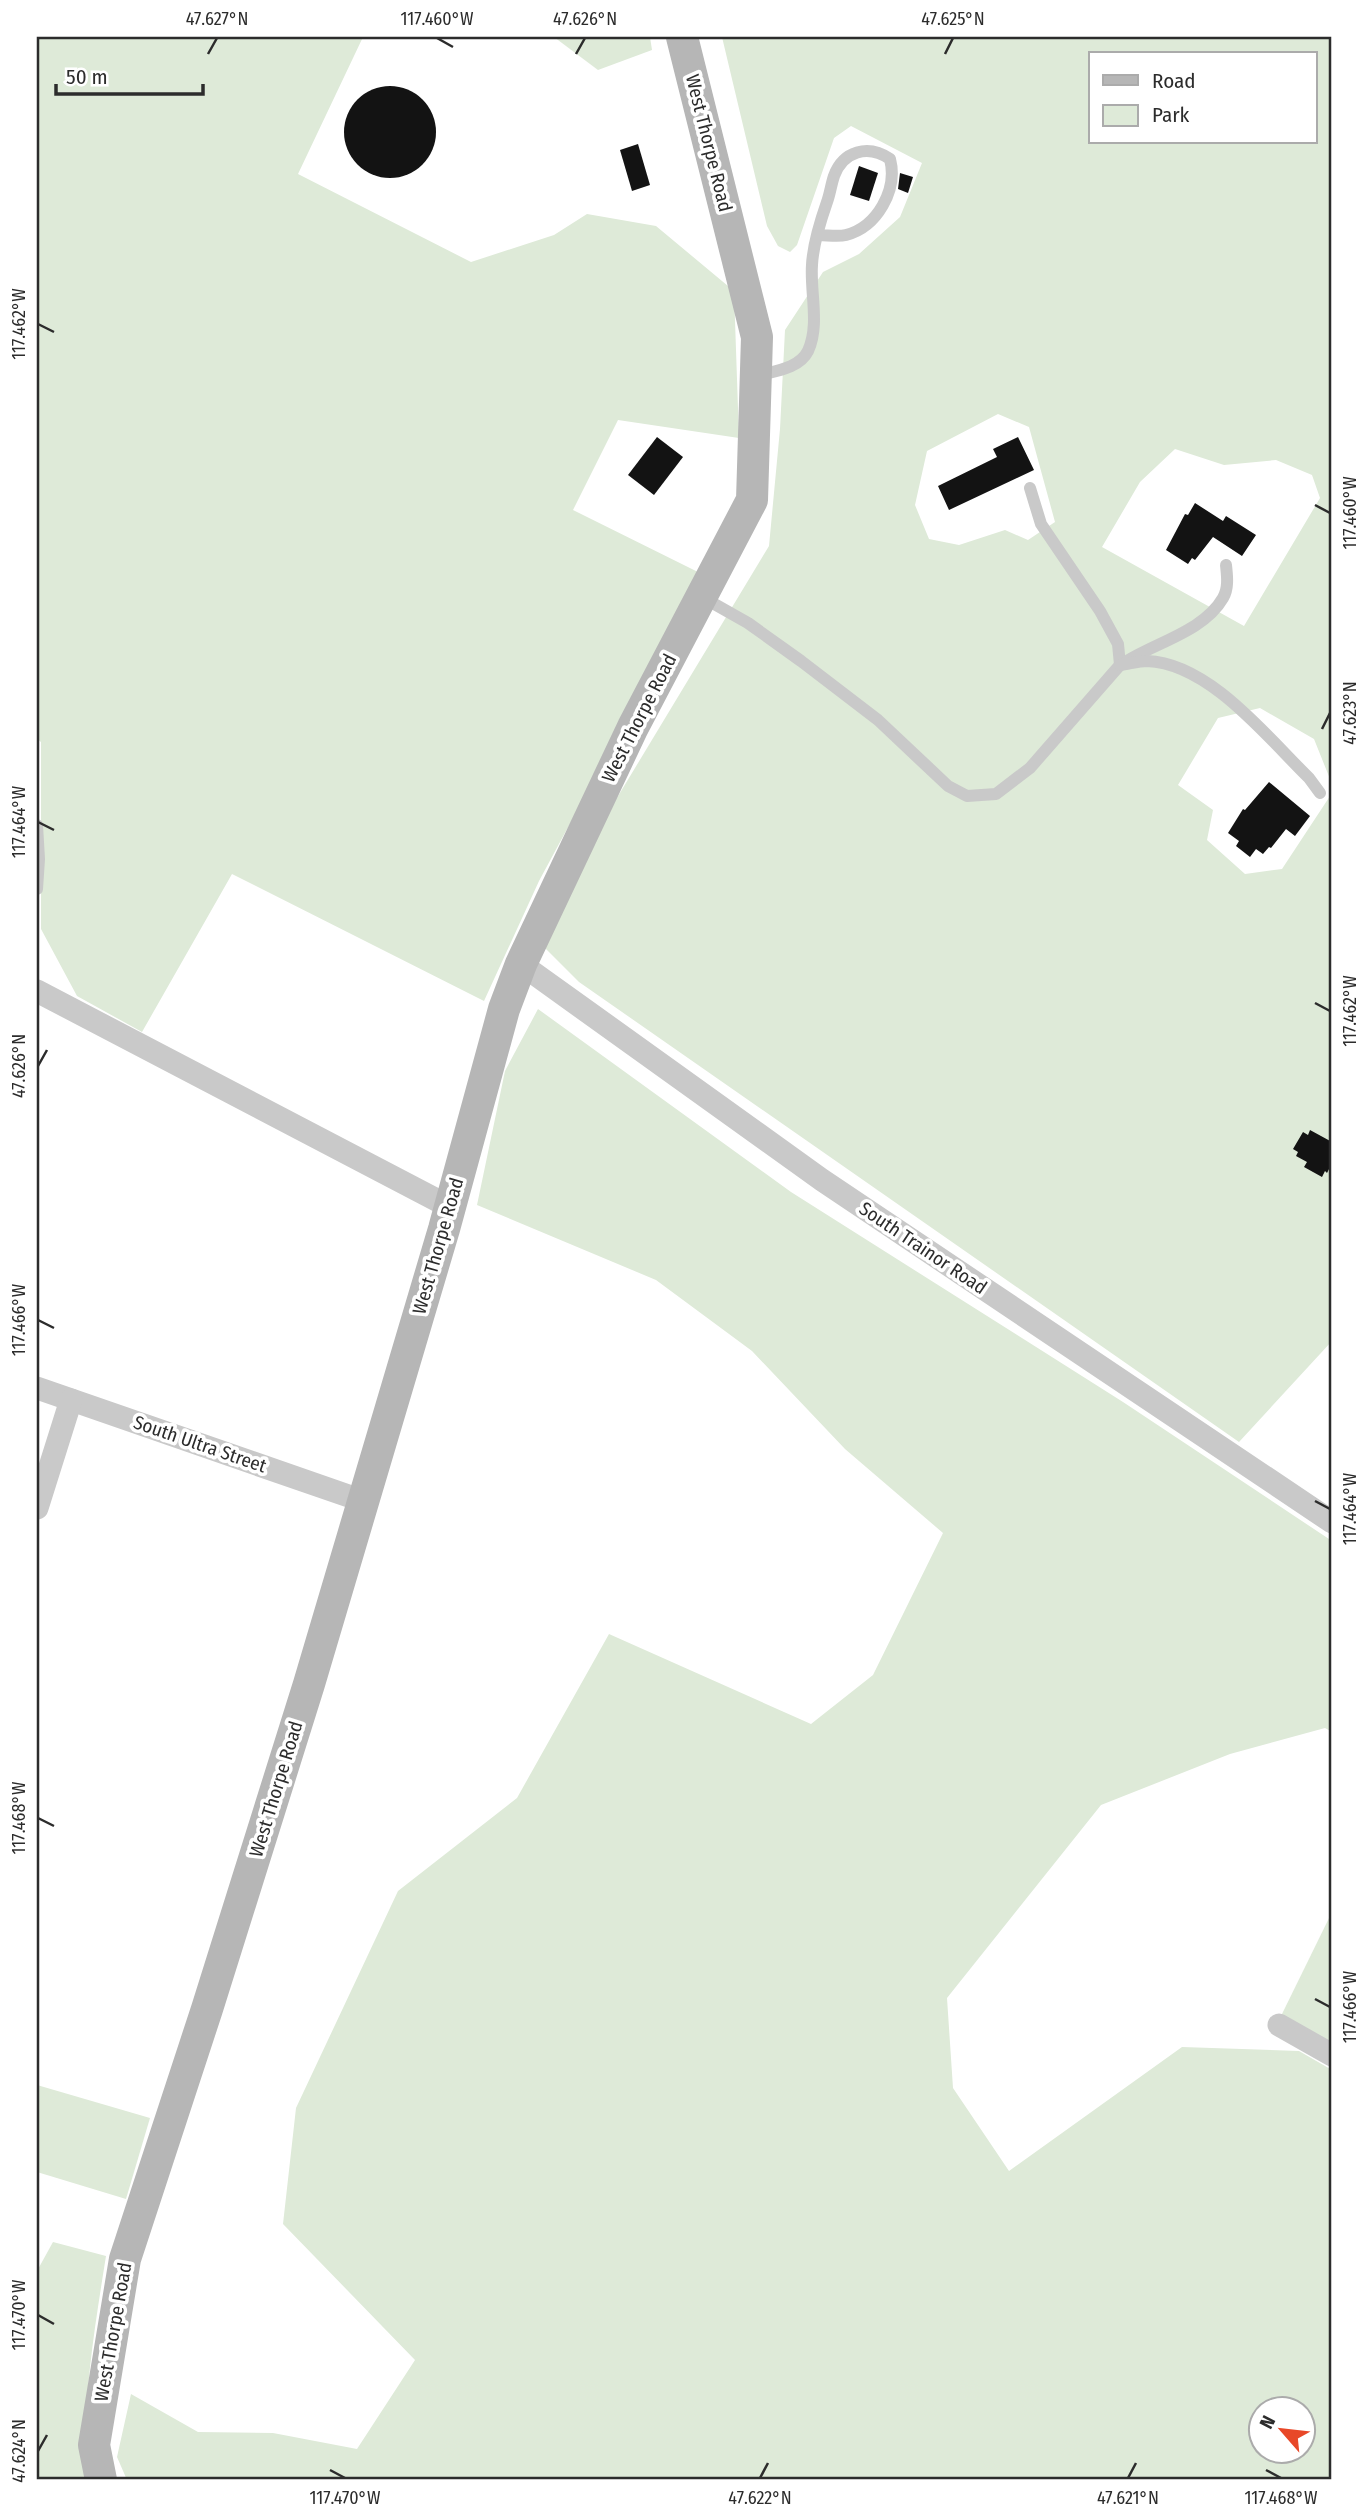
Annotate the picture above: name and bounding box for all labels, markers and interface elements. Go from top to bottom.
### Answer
text: 47.627°N [186,8,248,30]
text: 117.460°W [400,8,474,30]
text: 47.626°N [553,8,617,30]
text: 47.625°N [921,8,985,30]
scale bar [56,52,203,96]
legend [1089,52,1316,144]
text: 50 m [66,64,108,90]
text: Road [1152,68,1196,94]
street label: West Thorpe Road [681,72,737,214]
text: Park [1152,102,1190,128]
text: 117.462°W [8,288,30,360]
text: 117.460°W [1339,476,1361,550]
street label: West Thorpe Road [597,650,681,786]
text: 47.623°N [1339,681,1361,745]
text: 117.464°W [8,785,30,858]
text: 117.462°W [1339,975,1361,1047]
text: 47.626°N [8,1034,30,1098]
street label: West Thorpe Road [408,1175,468,1317]
street label: South Trainor Road [855,1197,991,1299]
text: 117.466°W [8,1283,30,1356]
street label: South Ultra Street [131,1410,270,1478]
text: 117.464°W [1339,1472,1361,1545]
street label: West Thorpe Road [244,1718,308,1860]
text: 117.468°W [8,1781,30,1854]
text: 117.466°W [1339,1970,1361,2043]
street label: West Thorpe Road [89,2261,137,2403]
text: 117.470°W [8,2279,30,2351]
north arrow [1246,2394,1316,2464]
text: N [1255,2412,1280,2433]
text: 47.624°N [8,2419,30,2483]
text: 117.470°W [309,2487,381,2509]
text: 47.622°N [728,2487,792,2509]
text: 47.621°N [1097,2487,1159,2509]
text: 117.468°W [1245,2487,1318,2509]

